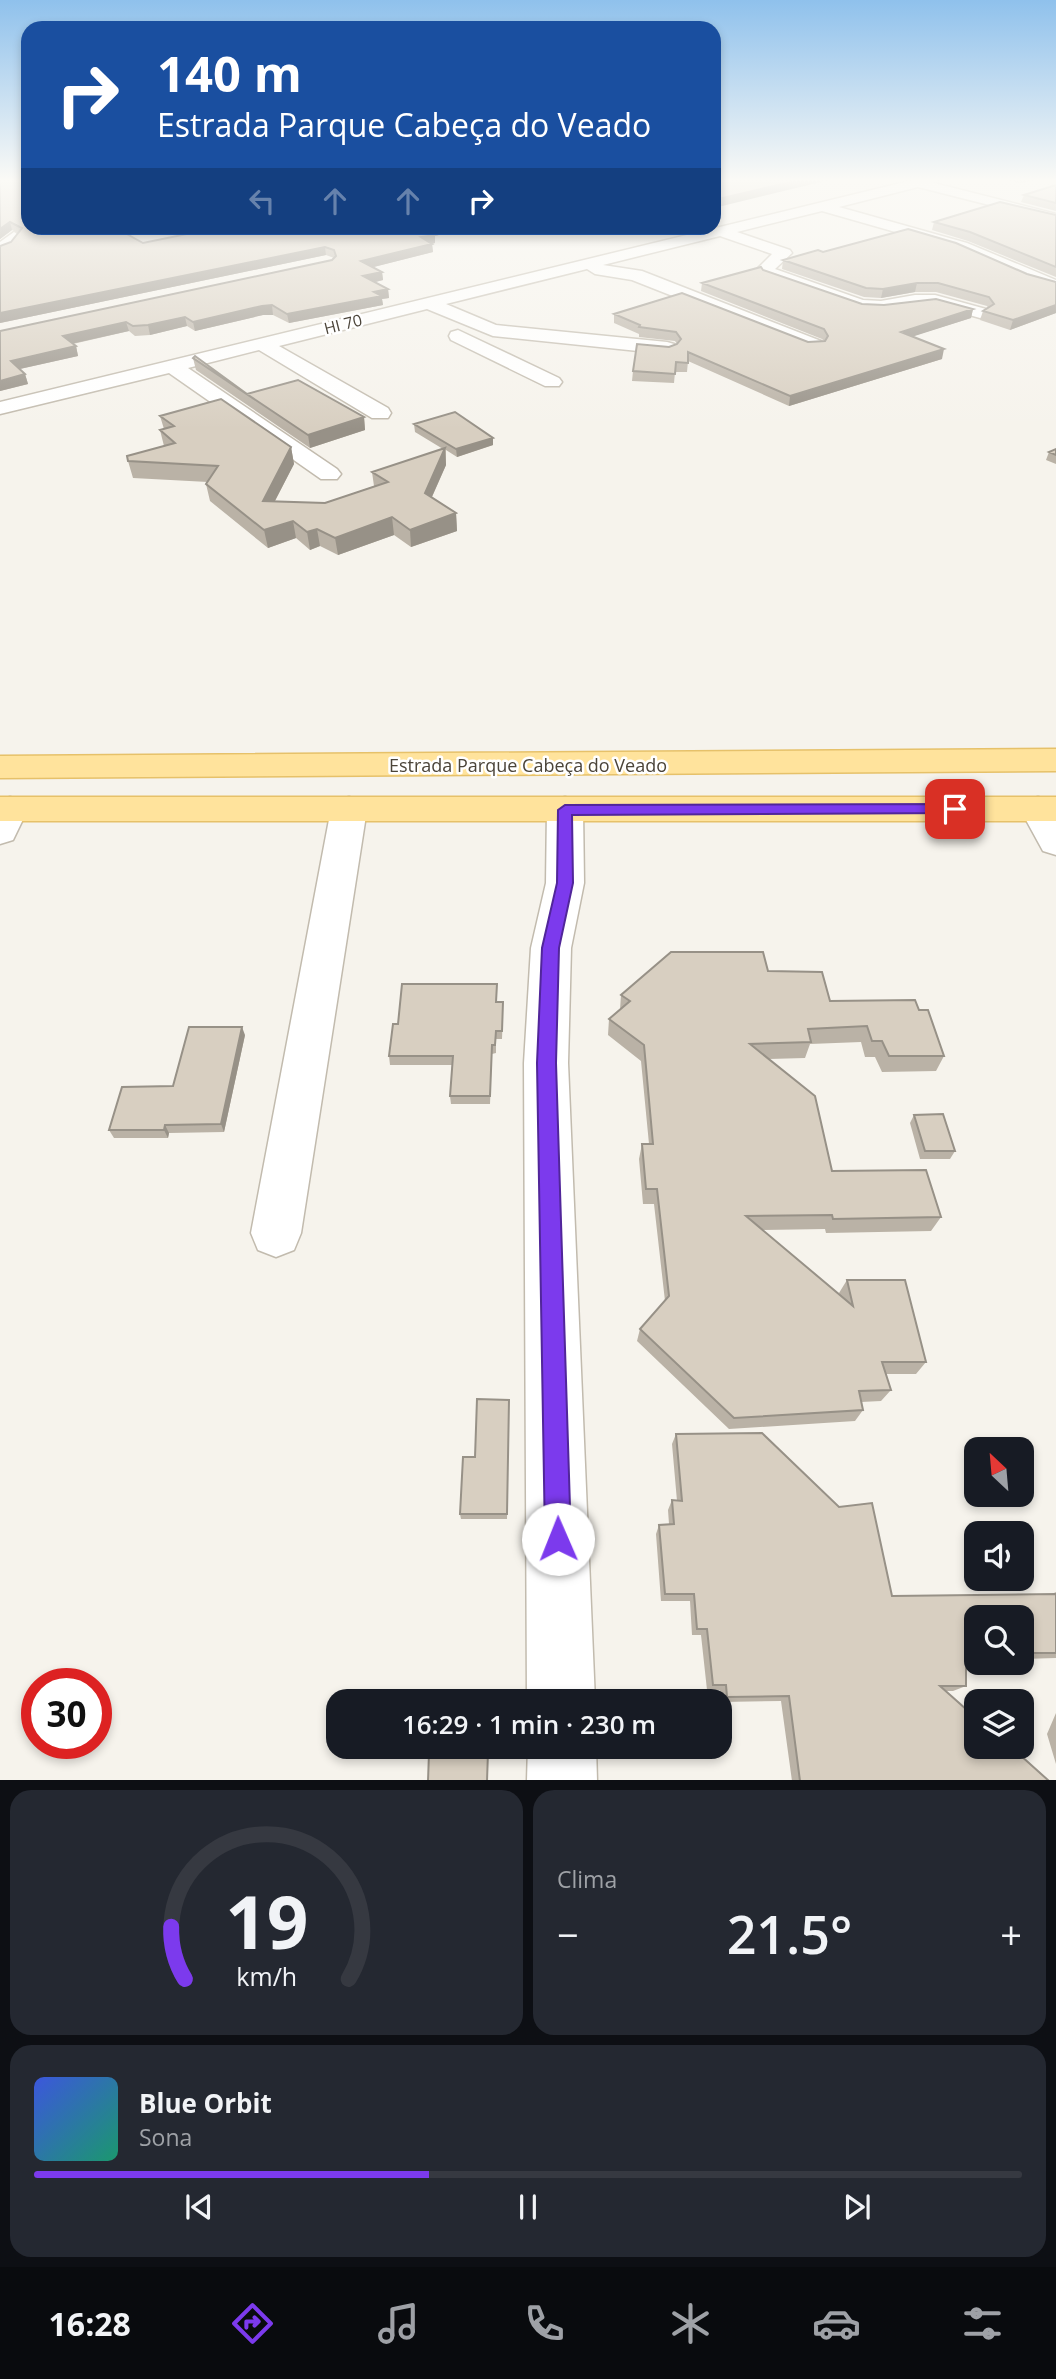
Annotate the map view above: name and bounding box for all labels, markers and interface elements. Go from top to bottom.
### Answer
text: 140 m [157,40,302,106]
icon: right [42,49,133,140]
text: Estrada Parque Cabeça do Veado [157,103,651,146]
icon: left [243,182,281,220]
icon: ahead [316,182,354,220]
icon: ahead [389,182,427,220]
icon: right [462,182,500,220]
street label: HI 70 [322,309,364,339]
street label: Estrada Parque Cabeça do Veado [389,753,667,777]
pin [925,779,985,839]
icon: arrive [936,790,974,828]
north arrow [964,1437,1034,1507]
map controls [964,1437,1034,1759]
position arrow [521,1502,595,1576]
button: sound [964,1521,1034,1591]
button: search [964,1605,1034,1675]
speed limit sign: 30 [21,1668,112,1759]
button: layers [964,1689,1034,1759]
text: 16:29 · 1 min · 230 m [402,1706,656,1742]
text: Clima [557,1863,617,1895]
text: 19 [225,1871,308,1970]
text: 21.5° [727,1898,852,1969]
text: − [557,1908,579,1960]
text: + [1000,1908,1022,1960]
text: km/h [236,1958,297,1992]
text: Blue Orbit [139,2085,272,2121]
text: Sona [139,2121,192,2153]
icon: previous [180,2188,218,2226]
icon: pause [509,2188,547,2226]
icon: next [838,2188,876,2226]
icon: directions [228,2299,277,2348]
icon: music [374,2299,423,2348]
icon: phone [520,2299,569,2348]
icon: climate [666,2299,715,2348]
icon: car [812,2299,861,2348]
icon: filters [958,2299,1007,2348]
text: 16:28 [49,2302,131,2345]

